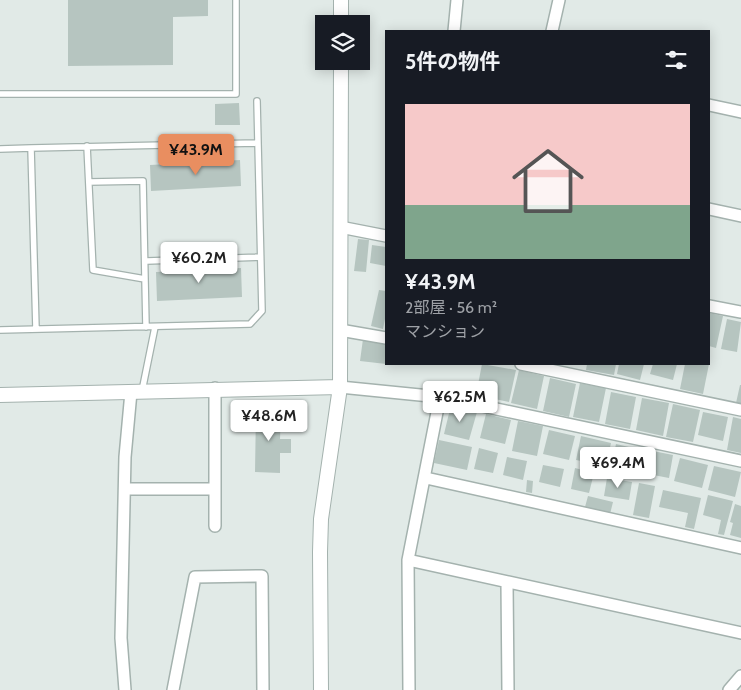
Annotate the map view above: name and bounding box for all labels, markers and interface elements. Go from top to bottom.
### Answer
map controls [315,15,370,70]
button: layers [315,15,370,70]
icon: filters [662,46,690,74]
text: 5件の物件 [405,49,500,74]
pin: ¥43.9M [155,134,237,176]
icon: home [503,136,593,226]
text: ¥43.9M [169,140,223,159]
pin: ¥60.2M [158,242,240,284]
text: ¥60.2M [171,248,227,267]
text: ¥43.9M [405,269,475,294]
text: 2部屋 · 56 m² [405,298,497,317]
text: マンション [405,322,485,341]
pin: ¥62.5M [419,380,501,423]
text: ¥62.5M [434,387,486,406]
pin: ¥48.6M [228,400,310,442]
text: ¥48.6M [241,406,297,425]
pin: ¥69.4M [577,446,659,489]
text: ¥69.4M [591,453,645,472]

